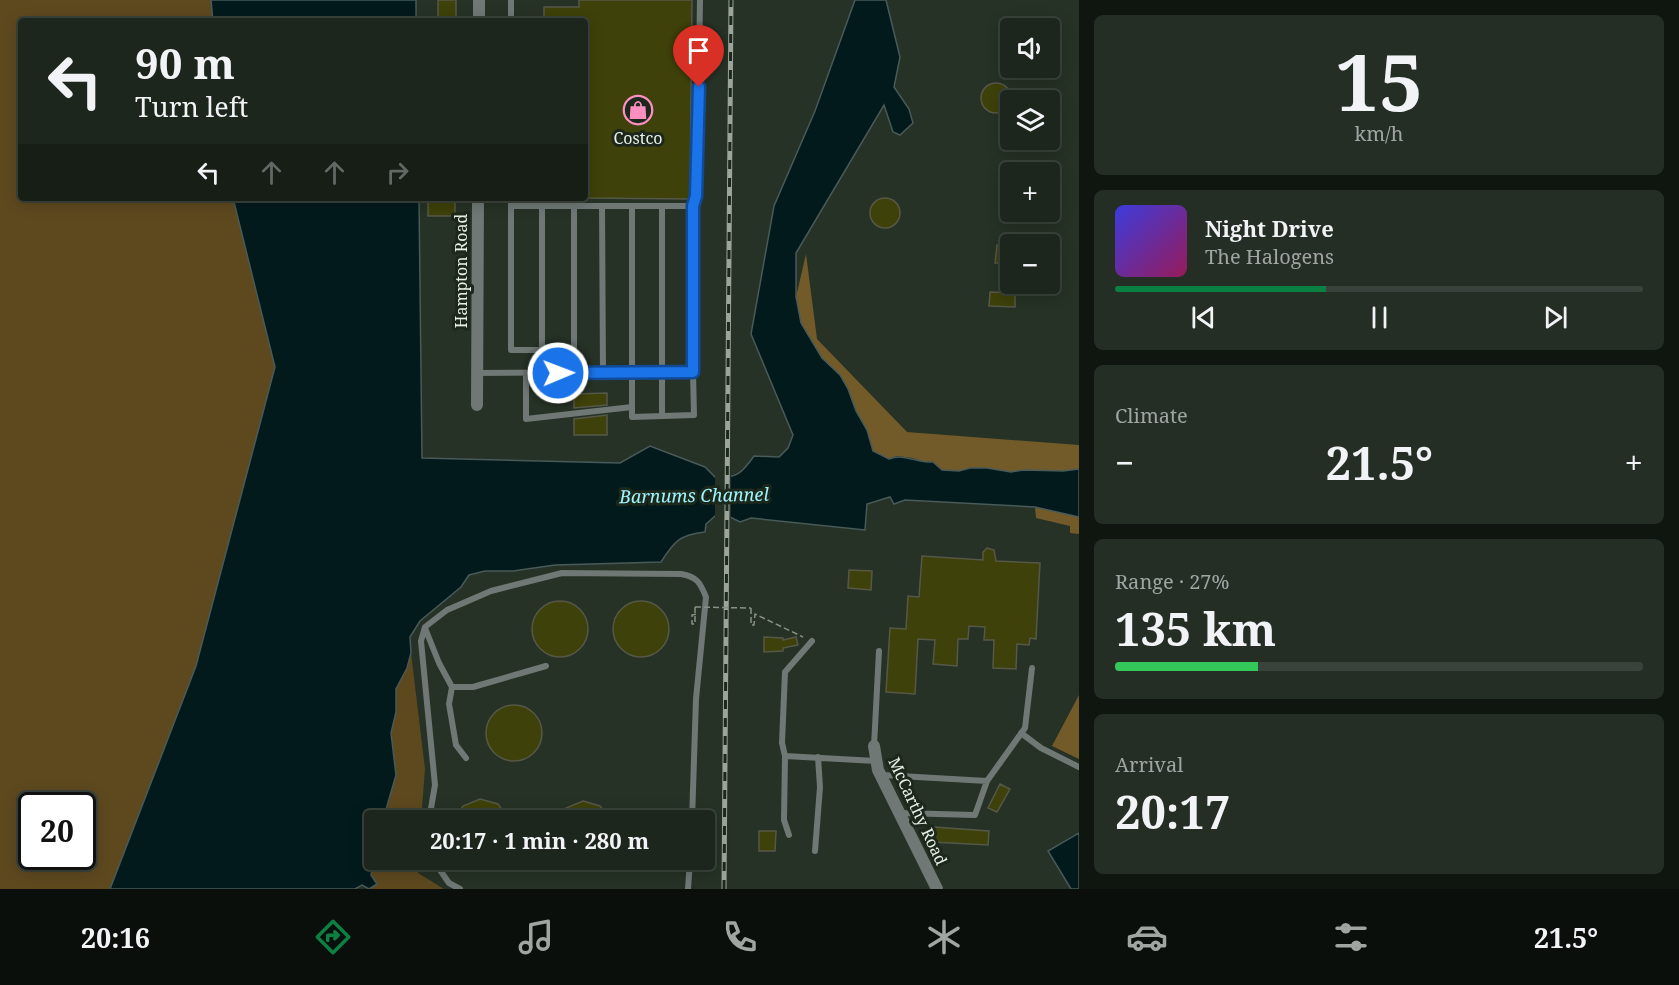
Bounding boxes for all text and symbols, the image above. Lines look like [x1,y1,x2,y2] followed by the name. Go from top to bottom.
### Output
[1000,18,1060,294] map controls
[1000,18,1060,78] button: sound
[673,25,724,87] pin
[1335,28,1423,134] text: 15
[135,34,235,91] text: 90 m
[682,34,715,67] icon: arrive
[36,42,114,120] icon: left
[135,88,248,125] text: Turn left
[1000,90,1060,150] button: layers
[622,94,654,126] shop icon: Costco
[1354,120,1404,147] text: km/h
[613,127,663,149] place label: Costco
[192,156,225,189] icon: left
[255,156,288,189] icon: ahead
[318,156,351,189] icon: ahead
[381,156,414,189] icon: right
[1000,162,1060,222] button: +
[1205,213,1334,243] text: Night Drive
[450,214,472,328] street label: Hampton Road
[1000,234,1060,294] button: −
[1205,243,1334,270] text: The Halogens
[1187,301,1220,334] icon: previous
[1363,301,1396,334] icon: pause
[1539,301,1572,334] icon: next
[526,341,590,405] position arrow
[1115,402,1188,429] text: Climate
[1326,432,1433,493] text: 21.5°
[1115,440,1134,485] text: −
[1625,440,1643,485] text: +
[618,482,770,508] water label: Barnums Channel
[1115,568,1229,595] text: Range · 27%
[1115,598,1276,659] text: 135 km
[1115,751,1183,778] text: Arrival
[883,754,953,869] street label: McCarthy Road
[1115,781,1230,842] text: 20:17
[18,792,96,870] speed limit sign: 20
[430,825,649,855] text: 20:17 · 1 min · 280 m
[312,916,354,958] icon: directions
[515,916,557,958] icon: music
[719,916,761,958] icon: phone
[923,916,965,958] icon: climate
[1126,916,1168,958] icon: car
[1330,916,1372,958] icon: filters
[81,919,150,956] text: 20:16
[1534,919,1598,956] text: 21.5°

